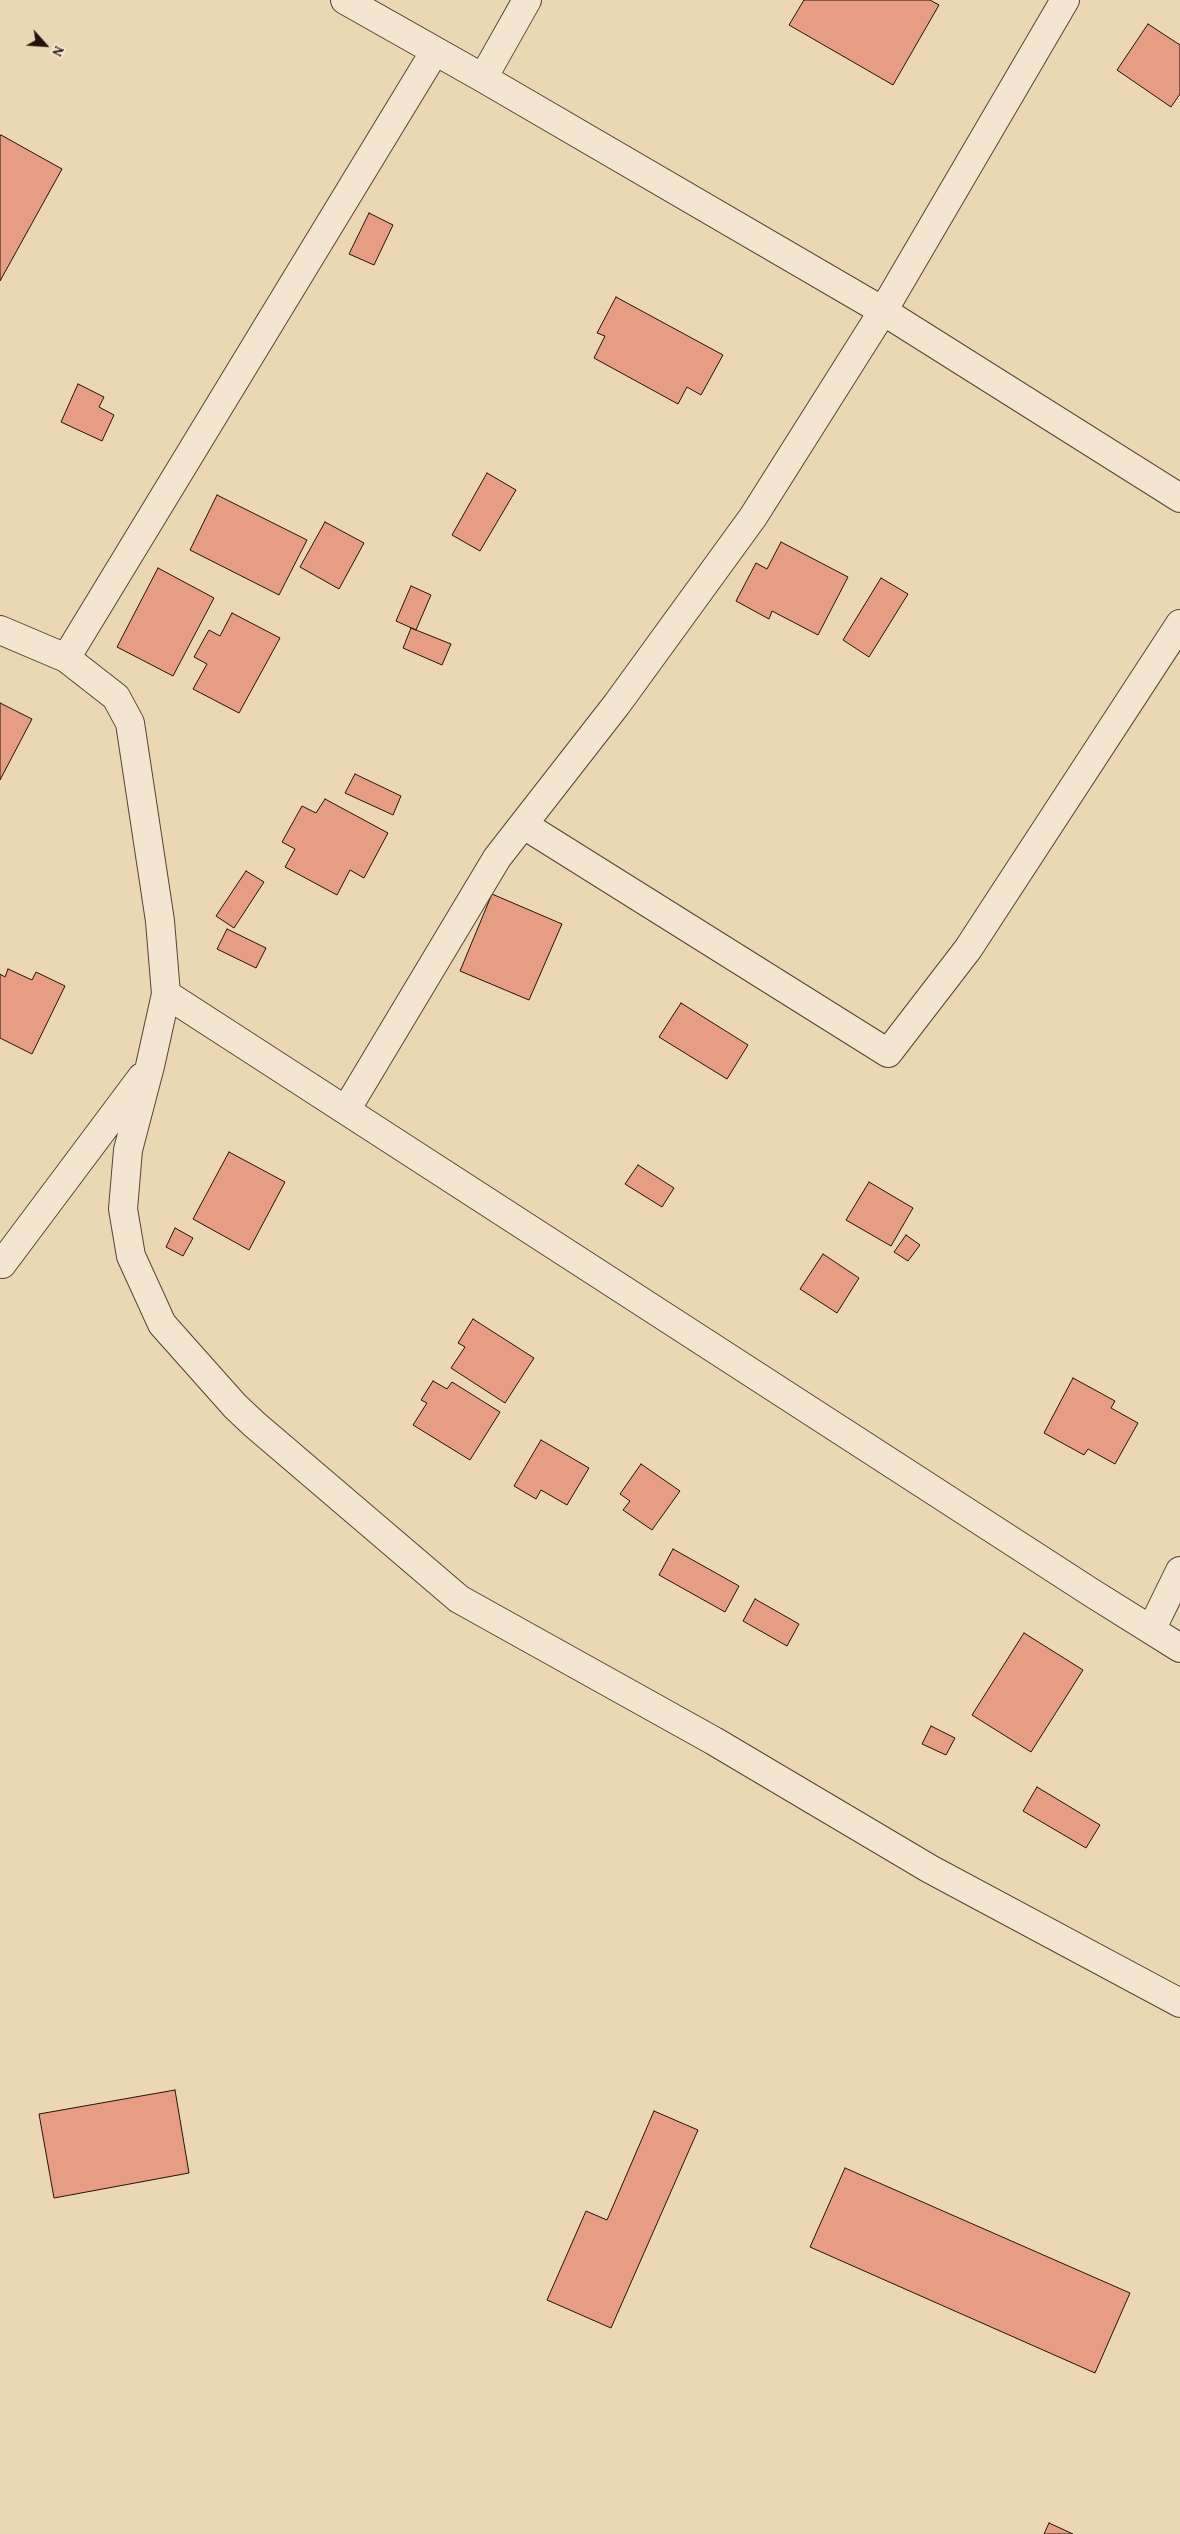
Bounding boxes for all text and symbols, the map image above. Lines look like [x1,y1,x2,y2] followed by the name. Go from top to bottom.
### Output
[20,20,70,70] north arrow
[47,43,70,60] text: N

